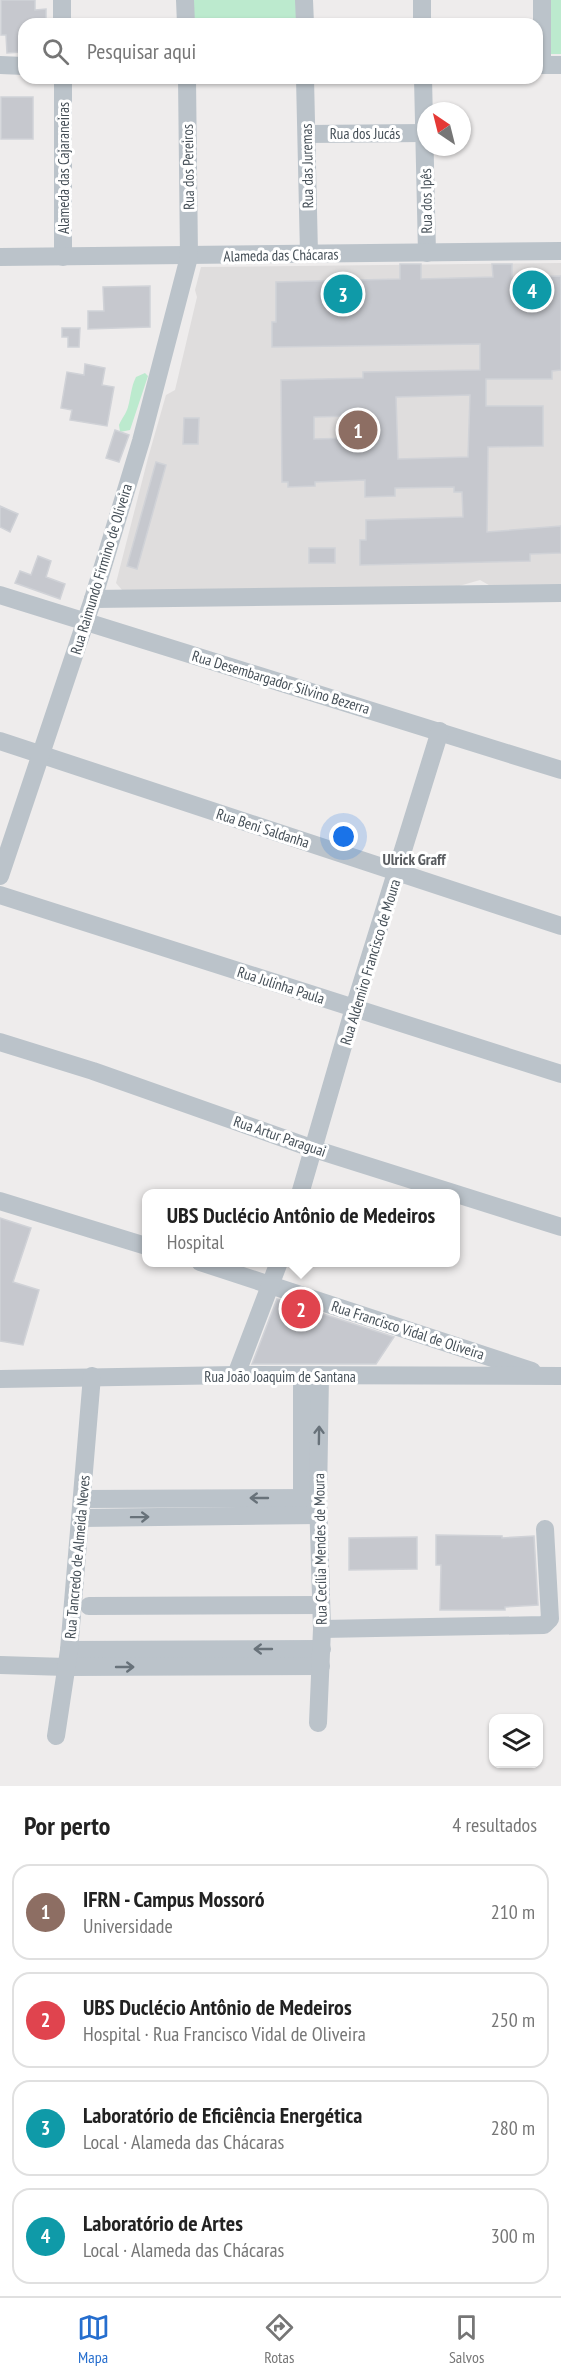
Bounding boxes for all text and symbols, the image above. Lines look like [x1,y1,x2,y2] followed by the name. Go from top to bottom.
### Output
[18,18,543,84] search box
[39,35,72,68] icon: search
[87,37,196,65] text: Pesquisar aqui
[54,102,73,234] street label: Alameda das Cajaraneiras
[417,102,471,156] north arrow
[297,123,317,209] street label: Rua das Juremas
[178,124,198,210] street label: Rua dos Pereiros
[330,124,400,143] street label: Rua dos Jucás
[416,168,436,234] street label: Rua dos Ipês
[223,244,339,266] street label: Alameda das Chácaras
[512,268,552,312] pin: 4
[324,272,362,316] pin: 3
[338,408,378,452] pin: 1
[66,481,136,657] street label: Rua Raimundo Firmino de Oliveira
[190,646,372,718] street label: Rua Desembargador Silvino Bezerra
[214,804,312,852] street label: Rua Beni Saldanha
[329,822,358,851] your location
[382,849,446,869] district label: Ulrick Graff
[336,877,404,1047] street label: Rua Aldemiro Francisco de Moura
[235,962,327,1008] street label: Rua Julinha Paula
[231,1111,329,1161] street label: Rua Artur Paraguai
[142,1189,460,1267] popup
[167,1201,435,1229] text: UBS Duclécio Antônio de Medeiros
[167,1229,224,1255] text: Hospital
[282,1286,320,1332] pin: 2
[329,1296,487,1364] street label: Rua Francisco Vidal de Oliveira
[204,1367,356,1386] street label: Rua João Joaquim de Santana
[313,1426,325,1446] one-way arrow
[309,1473,331,1625] street label: Rua Cecília Mendes de Moura
[60,1474,94,1640] street label: Rua Tancredo de Almeida Neves
[250,1492,270,1504] one-way arrow
[129,1512,149,1523] one-way arrow
[254,1643,274,1655] one-way arrow
[114,1661,134,1673] one-way arrow
[489,1714,543,1768] map controls
[489,1714,543,1768] button: layers
[24,1809,110,1842] text: Por perto
[452,1812,537,1838] text: 4 resultados
[83,1885,265,1913] text: IFRN - Campus Mossoró
[41,1899,50,1925] text: 1
[491,1899,535,1925] text: 210 m
[83,1913,173,1939] text: Universidade
[83,1993,352,2021] text: UBS Duclécio Antônio de Medeiros
[41,2007,50,2033] text: 2
[491,2007,535,2033] text: 250 m
[83,2021,366,2047] text: Hospital · Rua Francisco Vidal de Oliveira
[83,2101,362,2129] text: Laboratório de Eficiência Energética
[41,2115,50,2141] text: 3
[491,2115,535,2141] text: 280 m
[83,2129,284,2155] text: Local · Alameda das Chácaras
[83,2209,243,2237] text: Laboratório de Artes
[41,2223,50,2249] text: 4
[491,2223,535,2249] text: 300 m
[83,2237,284,2263] text: Local · Alameda das Chácaras
[77,2311,110,2367] tab: Mapa
[263,2311,296,2367] tab: Rotas
[449,2311,484,2367] tab: Salvos

